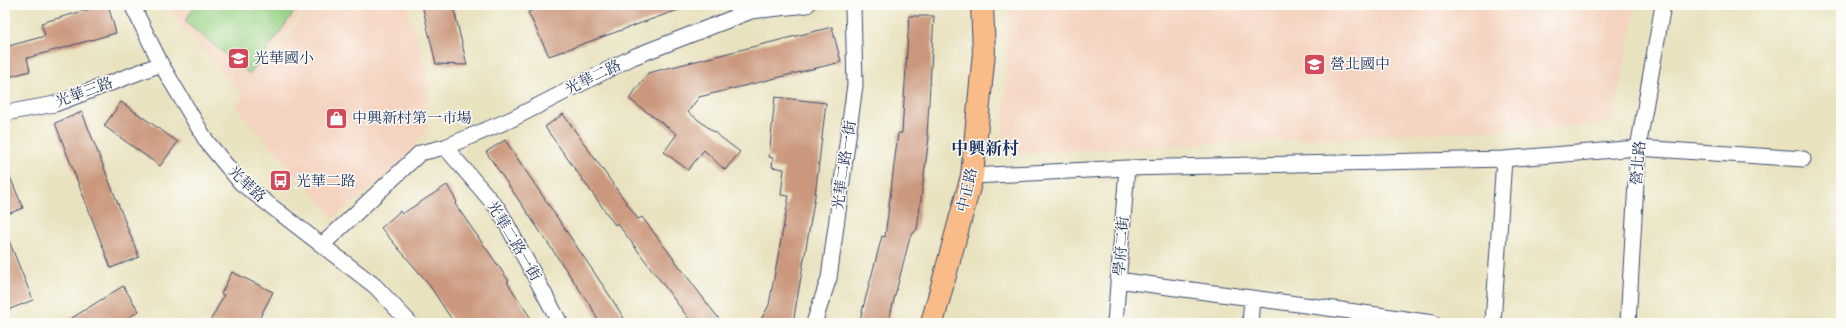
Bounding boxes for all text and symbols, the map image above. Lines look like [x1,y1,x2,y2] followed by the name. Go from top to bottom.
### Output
[226,45,252,71] school or university icon: 光華國小
[254,49,314,70] place label: 光華國小
[1302,51,1328,77] school or university icon: 營北國中
[1330,55,1390,76] place label: 營北國中
[562,56,625,101] street label: 光華二路
[53,73,116,114] street label: 光華三路
[323,105,349,131] shop icon: 中興新村第一市場
[352,109,472,130] place label: 中興新村第一市場
[829,119,862,211] street label: 光華二路一街
[951,138,1019,162] district label: 中興新村
[1627,140,1652,186] street label: 營北路
[222,162,270,208] street label: 光華路
[953,166,984,215] street label: 中正路
[267,168,293,194] bus stop icon: 光華二路
[296,172,356,193] place label: 光華二路
[481,198,545,286] street label: 光華二路一街
[1110,215,1135,277] street label: 學府二街

